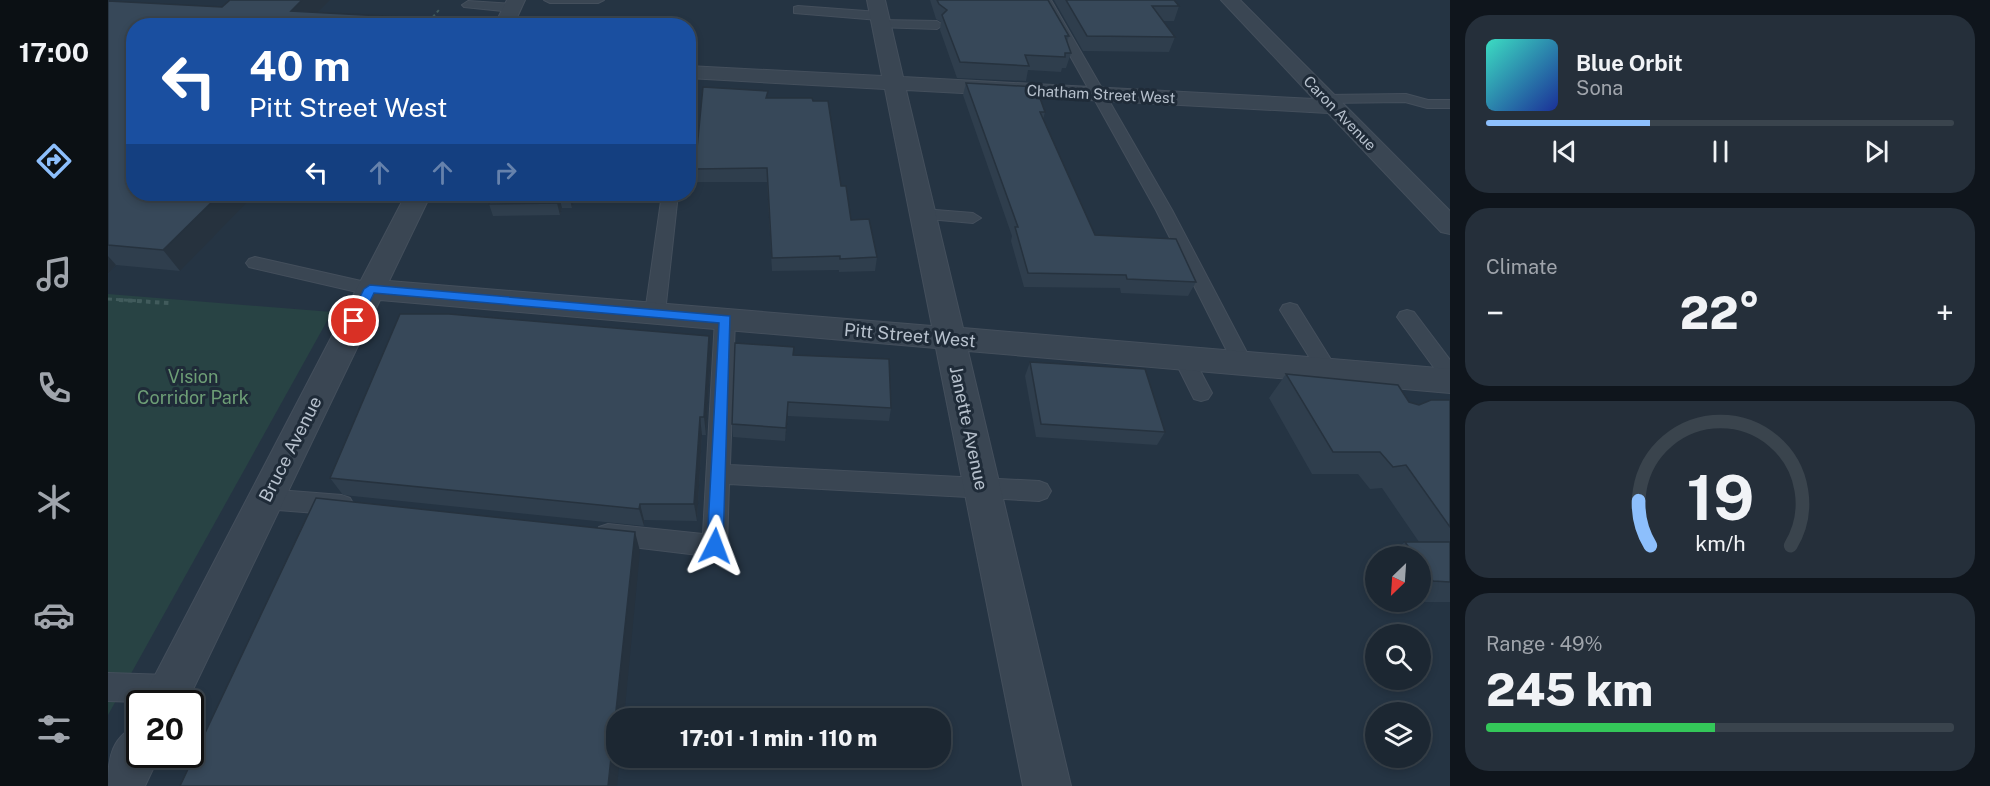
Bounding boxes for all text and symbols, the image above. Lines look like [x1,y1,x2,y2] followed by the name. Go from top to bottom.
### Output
[19,36,89,68] text: 17:00
[249,41,351,90] text: 40 m
[150,42,228,120] icon: left
[1576,50,1683,76] text: Blue Orbit
[1300,72,1380,154] street label: Caron Avenue
[1576,76,1623,100] text: Sona
[1026,82,1176,106] street label: Chatham Street West
[249,91,447,123] text: Pitt Street West
[1548,135,1581,168] icon: previous
[1704,135,1737,168] icon: pause
[1860,135,1893,168] icon: next
[33,140,75,182] icon: directions
[300,156,333,189] icon: left
[363,156,396,189] icon: ahead
[426,156,459,189] icon: ahead
[489,156,522,189] icon: right
[33,253,75,295] icon: music
[1486,255,1558,279] text: Climate
[1680,286,1760,339] text: 22°
[1486,294,1504,332] text: −
[1936,294,1954,332] text: +
[328,295,379,346] pin
[337,304,370,337] icon: arrive
[843,319,977,351] street label: Pitt Street West
[946,364,992,492] street label: Janette Avenue
[137,366,249,408] park label: Vision Corridor Park
[33,367,75,409] icon: phone
[254,393,326,505] street label: Bruce Avenue
[1686,462,1754,535] text: 19
[33,481,75,523] icon: climate
[683,514,747,578] position arrow
[1695,532,1745,557] text: km/h
[1365,546,1431,612] north arrow
[1365,546,1431,768] map controls
[33,594,75,636] icon: car
[1365,624,1431,690] button: search
[1486,632,1603,656] text: Range · 49%
[1486,663,1653,716] text: 245 km
[126,690,204,768] speed limit sign: 20
[1365,702,1431,768] button: layers
[33,708,75,750] icon: filters
[680,725,877,751] text: 17:01 · 1 min · 110 m

